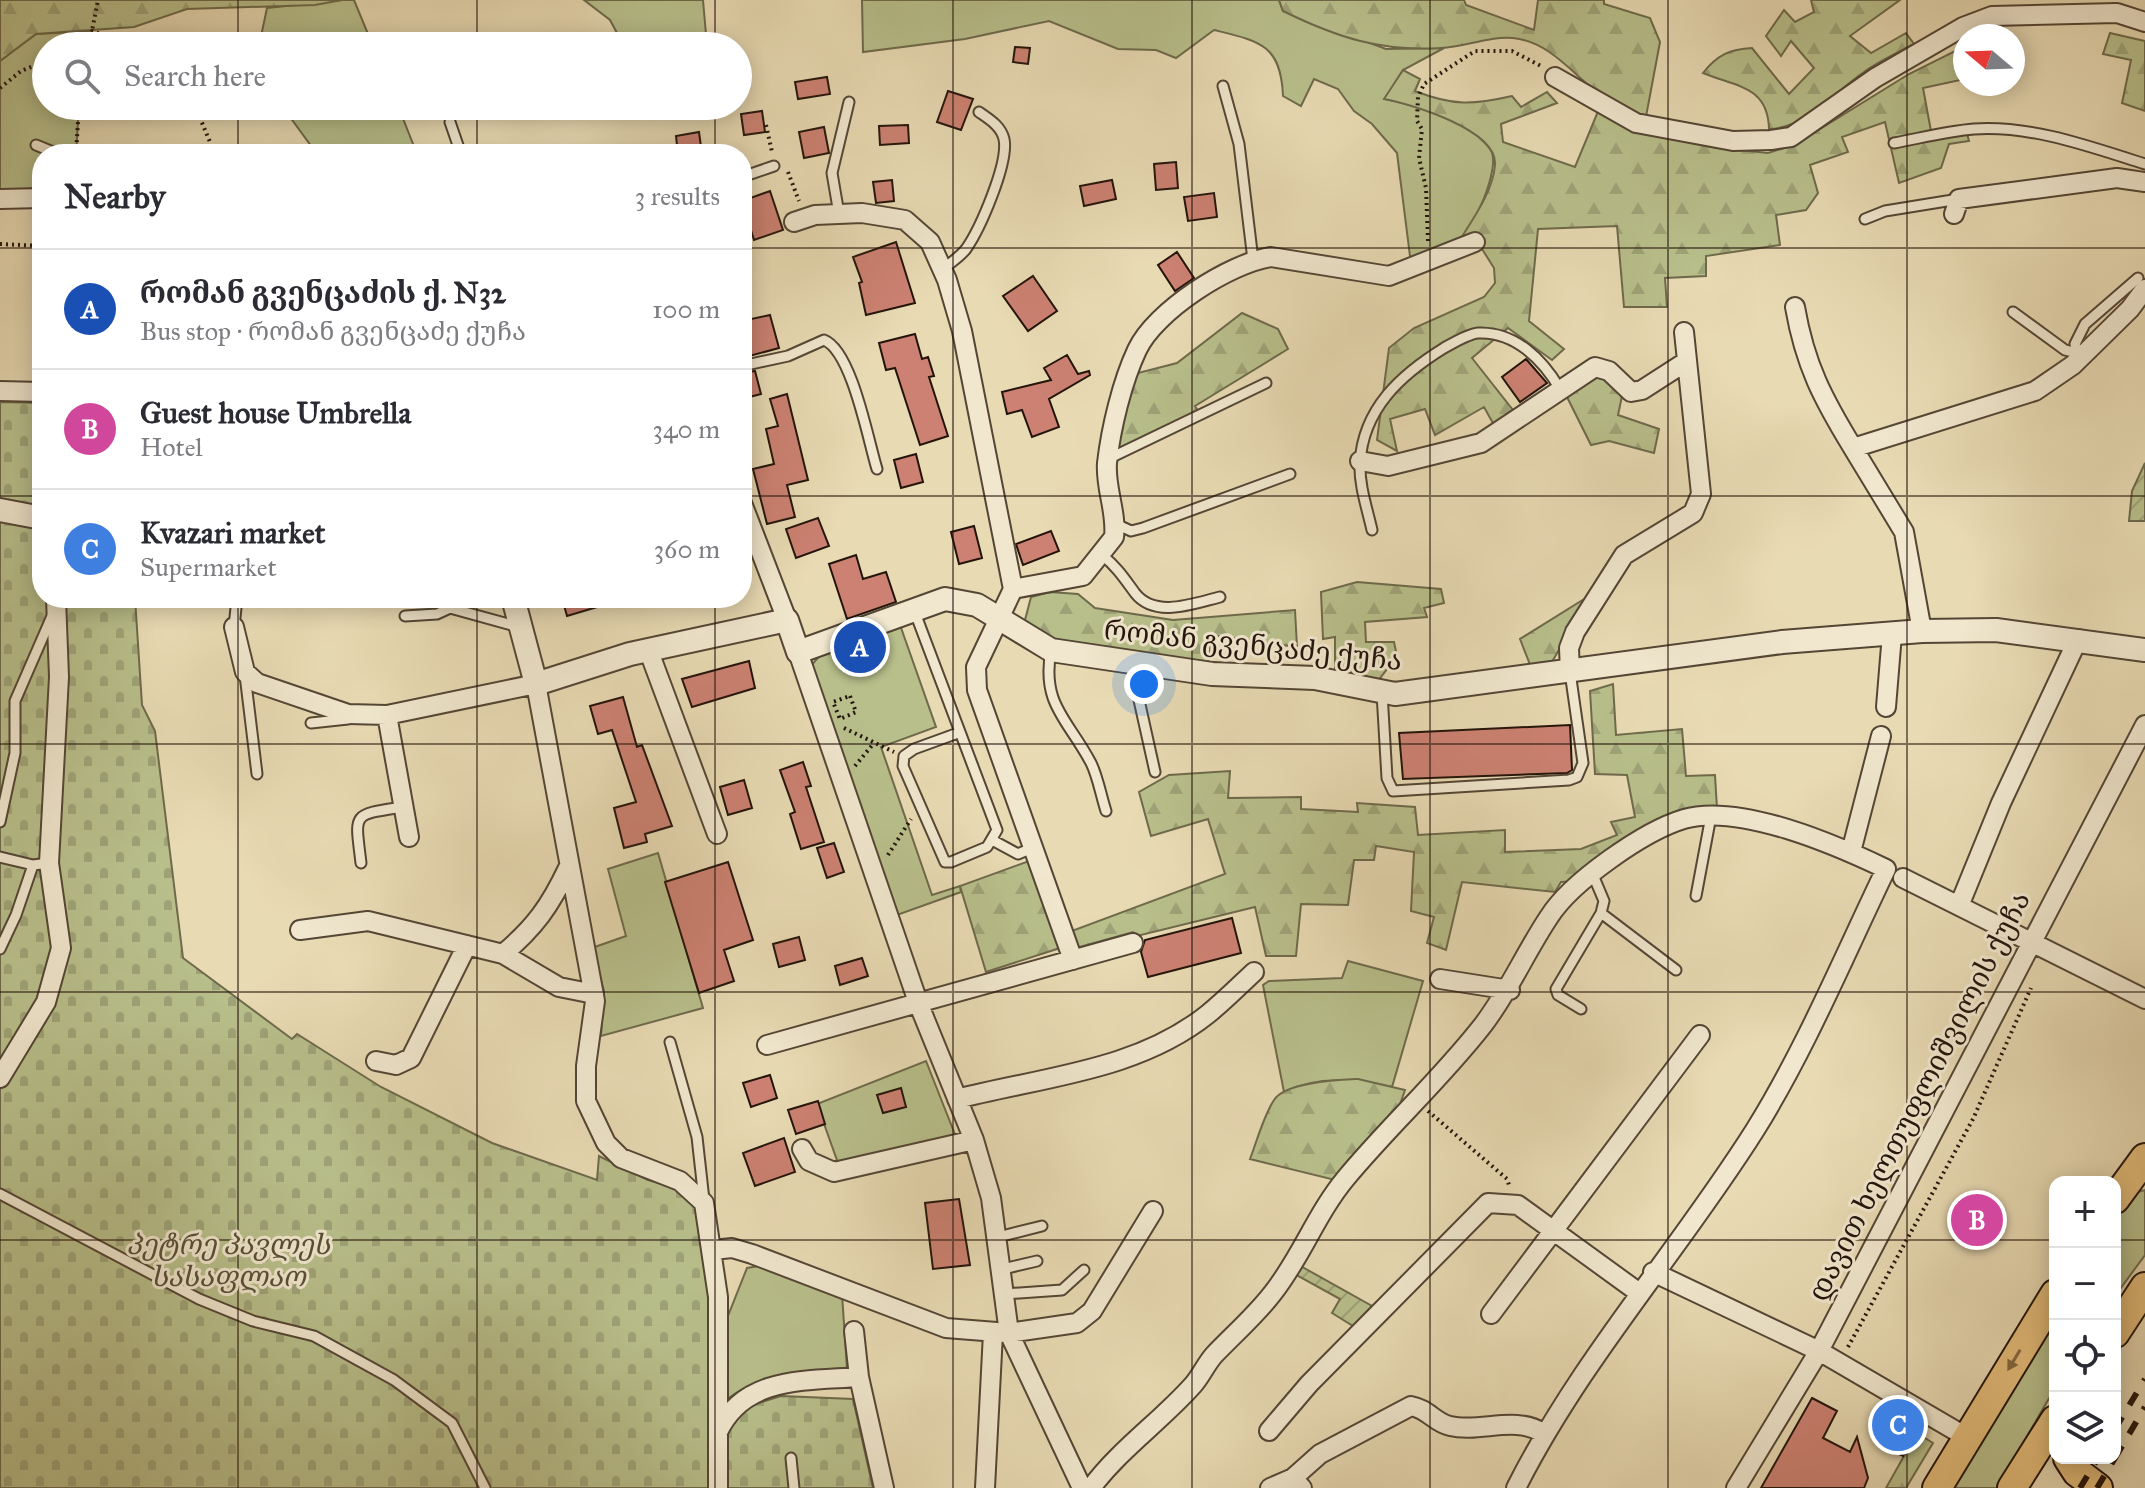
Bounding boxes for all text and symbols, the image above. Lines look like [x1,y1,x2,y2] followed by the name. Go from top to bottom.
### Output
[1953,24,2025,96] north arrow
[32,32,752,120] search box
[60,54,104,98] icon: search
[124,58,266,94] text: Search here
[64,176,166,217] text: Nearby
[635,180,720,212] text: 3 results
[140,275,506,311] text: რომან გვენცაძის ქ. N32
[81,293,99,325] text: A
[652,293,720,325] text: 100 m
[140,315,526,347] text: Bus stop · რომან გვენცაძე ქუჩა
[140,395,411,431] text: Guest house Umbrella
[81,413,99,445] text: B
[653,413,720,445] text: 340 m
[140,431,203,463] text: Hotel
[140,515,325,551] text: Kvazari market
[81,533,99,565] text: C
[654,533,720,565] text: 360 m
[140,551,277,583] text: Supermarket
[1102,612,1404,678] street label: რომან გვენცაძე ქუჩა
[834,617,886,677] pin: A
[1124,664,1164,704] your location
[1800,885,2038,1307] street label: დავით ხელთუფლიშვილის ქუჩა
[2049,1176,2121,1464] map controls
[2049,1176,2121,1248] button: +
[1951,1190,2003,1250] pin: B
[126,1227,331,1294] park label: პეტრე პავლეს სასაფლაო
[2049,1248,2121,1320] button: −
[2049,1320,2121,1392] button: locate
[2007,1349,2021,1371] one-way arrow
[2049,1392,2121,1464] button: layers
[1872,1395,1924,1455] pin: C

